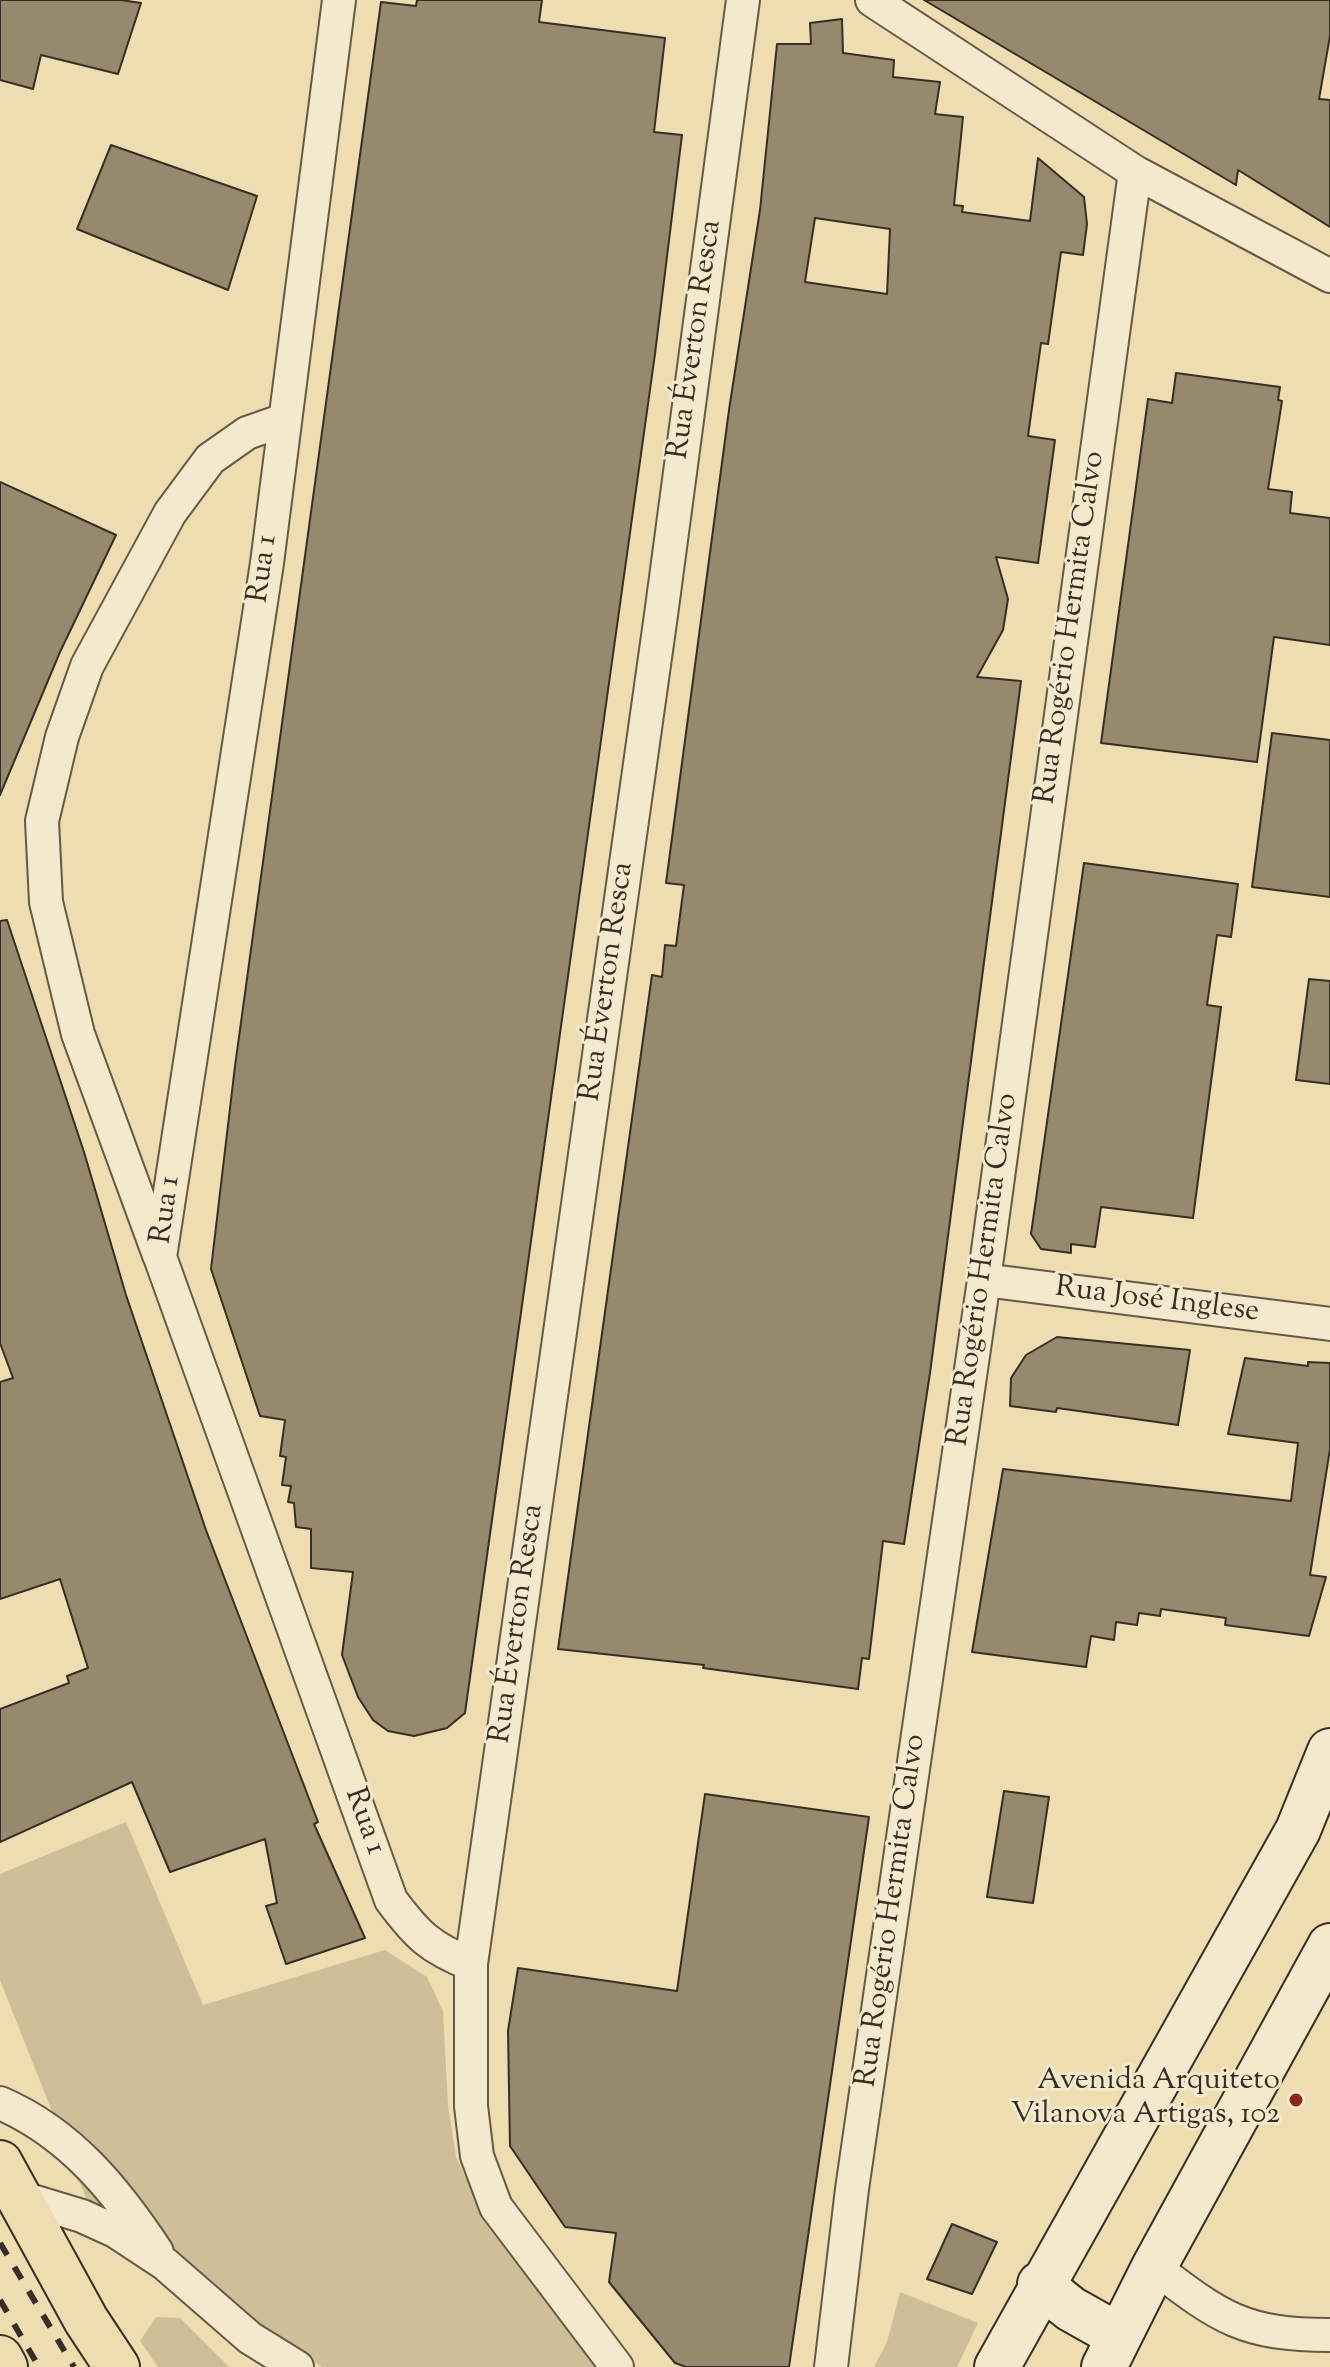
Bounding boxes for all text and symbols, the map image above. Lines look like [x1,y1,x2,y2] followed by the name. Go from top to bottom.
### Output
[662,218,732,462] street label: Rua Éverton Resca
[1029,449,1115,807] street label: Rua Rogério Hermita Calvo
[242,533,288,605] street label: Rua 1
[574,860,644,1104] street label: Rua Éverton Resca
[942,1091,1028,1449] street label: Rua Rogério Hermita Calvo
[145,1174,191,1246] street label: Rua 1
[1053,1272,1261,1332] street label: Rua José Inglese
[484,1502,554,1746] street label: Rua Éverton Resca
[850,1732,936,2090] street label: Rua Rogério Hermita Calvo
[334,1784,392,1860] street label: Rua 1
[1011,2065,1280,2136] place label: Avenida Arquiteto Vilanova Artigas, 102
[1287,2091,1305,2109] marker: Avenida Arquiteto Vilanova Artigas, 102

